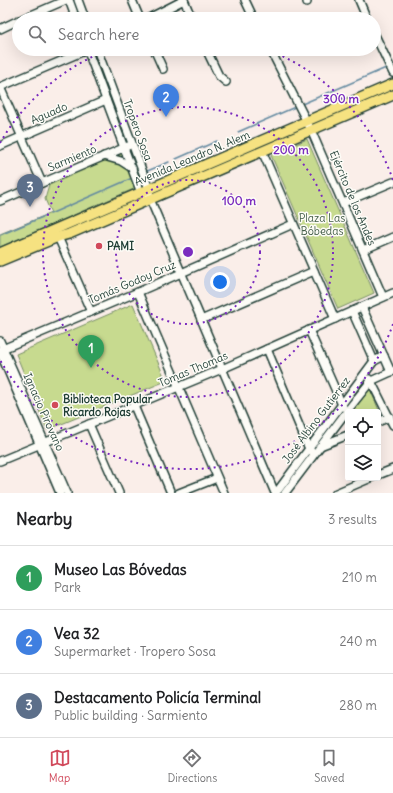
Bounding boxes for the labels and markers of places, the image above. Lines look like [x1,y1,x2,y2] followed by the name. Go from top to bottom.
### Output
[153,84,179,117] pin: 2
[17,174,43,207] pin: 3
[107,239,134,253] place label: PAMI
[94,241,104,251] marker: PAMI
[181,245,195,259] centre of rings
[78,335,104,368] pin: 1
[63,392,153,419] place label: Biblioteca Popular Ricardo Rojas
[50,400,60,410] marker: Biblioteca Popular Ricardo Rojas

